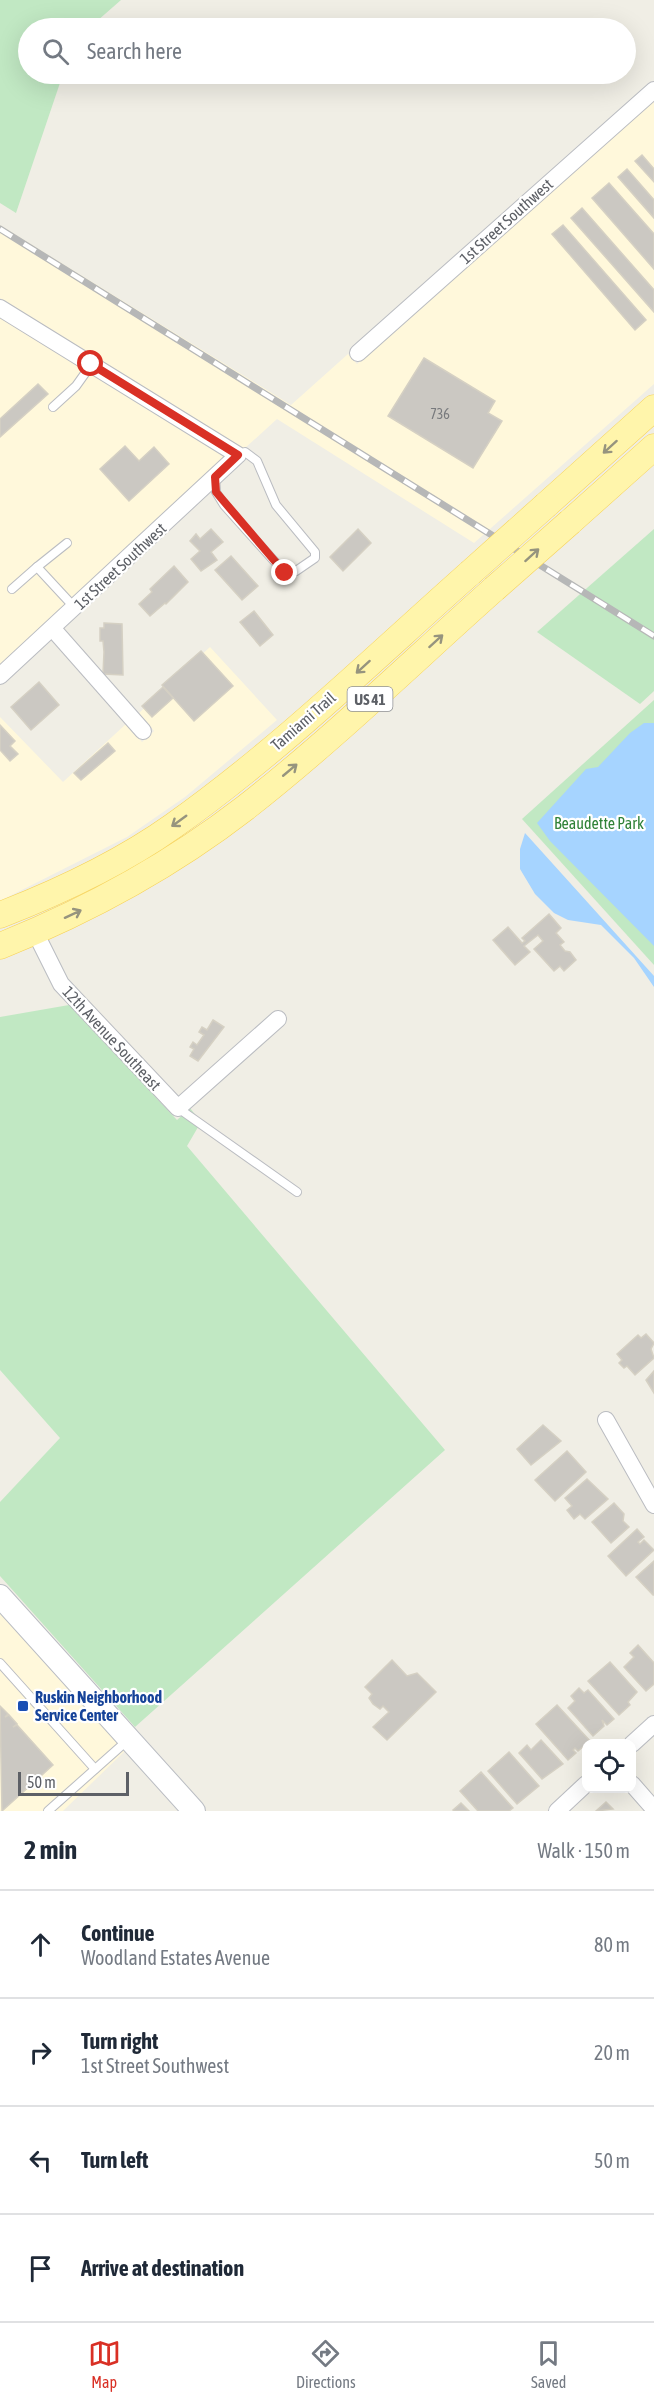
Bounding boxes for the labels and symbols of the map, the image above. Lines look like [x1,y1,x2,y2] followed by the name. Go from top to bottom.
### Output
[456,174,556,267] street label: 1st Street Southwest
[77,350,103,376] route start
[430,406,450,422] house number: 736
[603,440,618,454] one-way arrow
[71,519,170,613] street label: 1st Street Southwest
[524,548,539,562] one-way arrow
[271,559,297,585] route end
[428,634,443,648] one-way arrow
[356,660,371,674] one-way arrow
[348,687,392,711] road number: US 41
[267,688,339,754] street label: Tamiami Trail
[282,764,298,777] one-way arrow
[554,814,644,832] park label: Beaudette Park
[171,815,187,828] one-way arrow
[63,908,81,920] one-way arrow
[59,982,165,1094] street label: 12th Avenue Southeast
[35,1688,163,1724] place label: Ruskin Neighborhood Service Center
[16,1699,30,1713] marker: Ruskin Neighborhood Service Center
[18,1769,129,1796] scale bar

